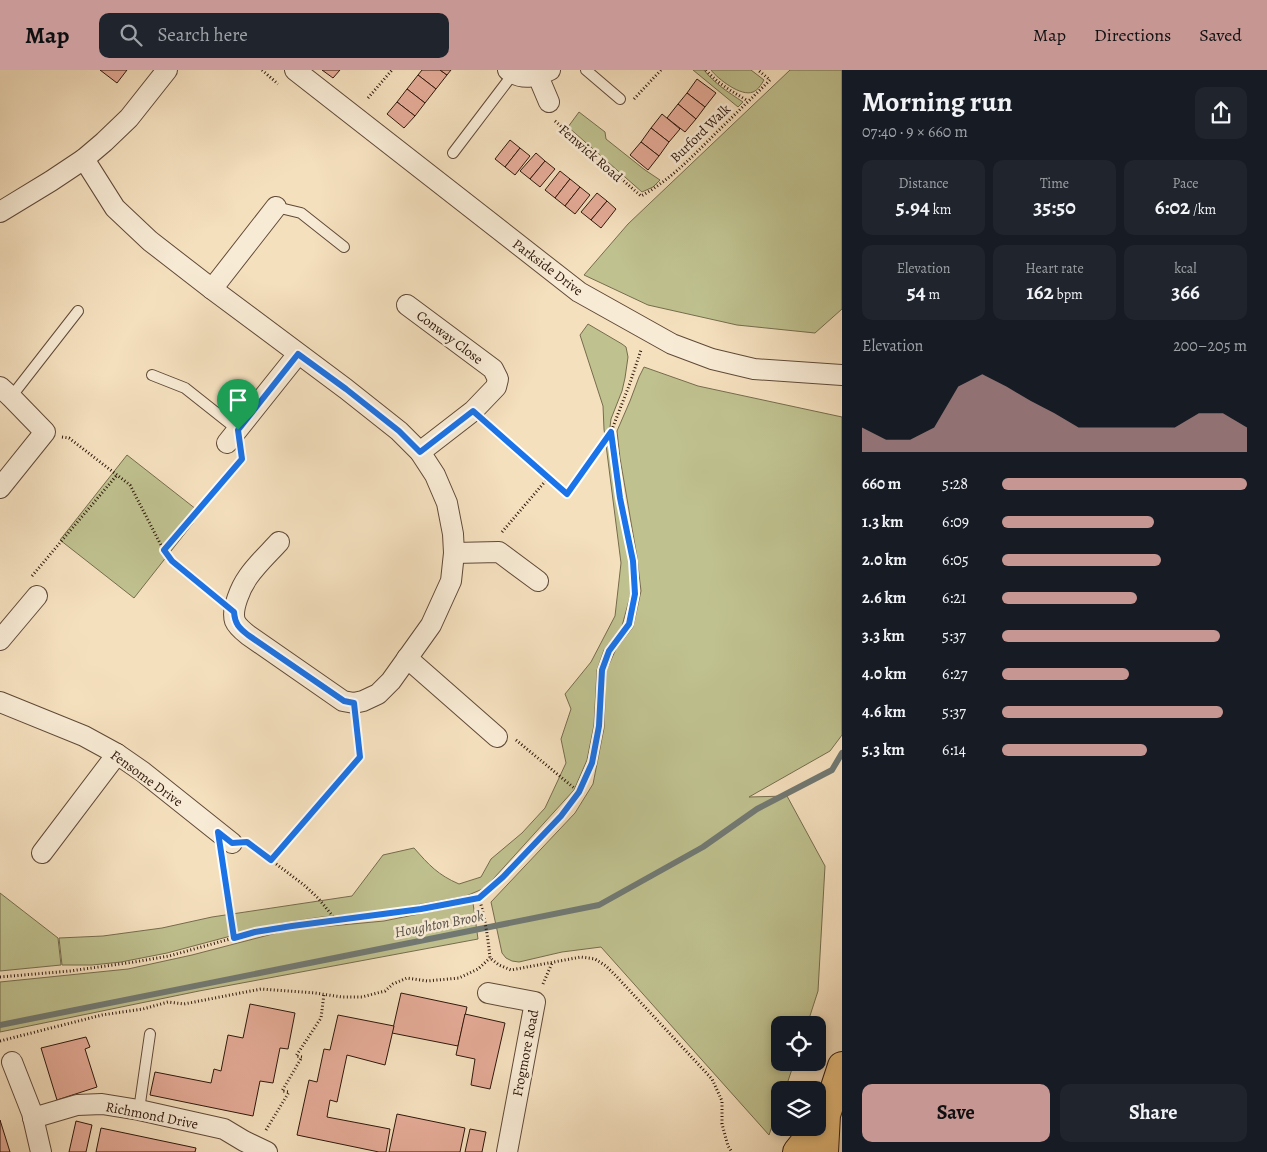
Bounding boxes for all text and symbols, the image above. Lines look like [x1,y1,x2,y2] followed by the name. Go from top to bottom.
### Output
[99,13,449,58] search box
[25,19,69,51] text: Map
[117,21,145,49] icon: search
[157,22,248,48] text: Search here
[1033,23,1066,47] text: Map
[1094,23,1171,47] text: Directions
[1199,23,1242,47] text: Saved
[862,83,1012,121] text: Morning run
[1195,87,1247,139] button: share
[666,100,735,167] street label: Burford Walk
[555,120,627,187] street label: Fenwick Road
[862,121,968,143] text: 07:40 · 9 × 660 m
[898,174,949,193] text: Distance
[1040,174,1069,193] text: Time
[1173,174,1198,193] text: Pace
[896,193,930,221] text: 5.94
[1033,193,1076,221] text: 35:50
[1155,193,1190,221] text: 6:02
[930,200,951,219] text: km
[1190,200,1216,219] text: /km
[508,235,587,300] street label: Parkside Drive
[897,259,950,278] text: Elevation
[1025,259,1084,278] text: Heart rate
[1174,259,1197,278] text: kcal
[907,278,926,306] text: 54
[1026,278,1054,306] text: 162
[1171,278,1200,306] text: 366
[926,285,940,304] text: m
[1054,285,1083,304] text: bpm
[412,306,487,369] street label: Conway Close
[862,335,923,357] text: Elevation
[1173,335,1247,357] text: 200–205 m
[217,379,259,430] pin
[224,386,252,414] icon: arrive
[862,473,901,495] text: 660 m
[942,473,968,495] text: 5:28
[862,511,903,533] text: 1.3 km
[942,511,969,533] text: 6:09
[862,549,907,571] text: 2.0 km
[942,549,969,571] text: 6:05
[862,587,906,609] text: 2.6 km
[942,587,966,609] text: 6:21
[862,625,905,647] text: 3.3 km
[942,625,966,647] text: 5:37
[862,663,906,685] text: 4.0 km
[942,663,968,685] text: 6:27
[862,701,906,723] text: 4.6 km
[942,701,966,723] text: 5:37
[862,739,905,761] text: 5.3 km
[942,739,966,761] text: 6:14
[107,746,187,811] street label: Fensome Drive
[393,905,486,942] water label: Houghton Brook
[508,1008,543,1098] street label: Frogmore Road
[771,1016,826,1136] map controls
[771,1016,826,1071] button: locate
[771,1081,826,1136] button: layers
[862,1084,1050,1142] button: Save
[1060,1084,1247,1142] button: Share
[104,1097,200,1134] street label: Richmond Drive

